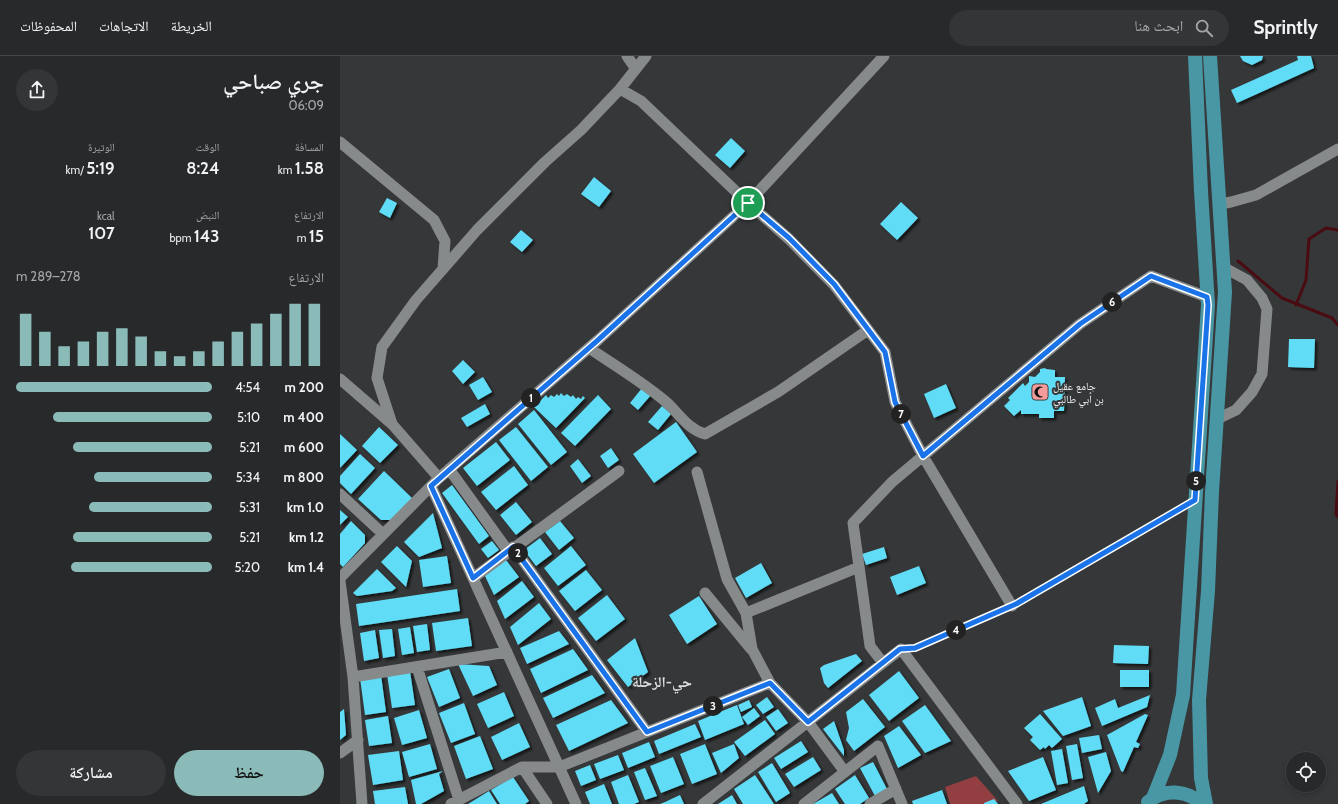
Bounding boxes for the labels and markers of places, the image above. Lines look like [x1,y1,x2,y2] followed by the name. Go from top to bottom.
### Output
[731,186,765,220] pin
[1102,292,1122,312] pin: 6
[1053,379,1104,408] place label: جامع عقيل بن أبي طالبي
[1030,382,1050,402] mosque icon: جامع عقيل بن أبي طالبي
[521,388,541,408] pin: 1
[891,404,911,424] pin: 7
[1186,471,1206,491] pin: 5
[508,543,528,563] pin: 2
[946,620,966,640] pin: 4
[703,696,723,716] pin: 3

